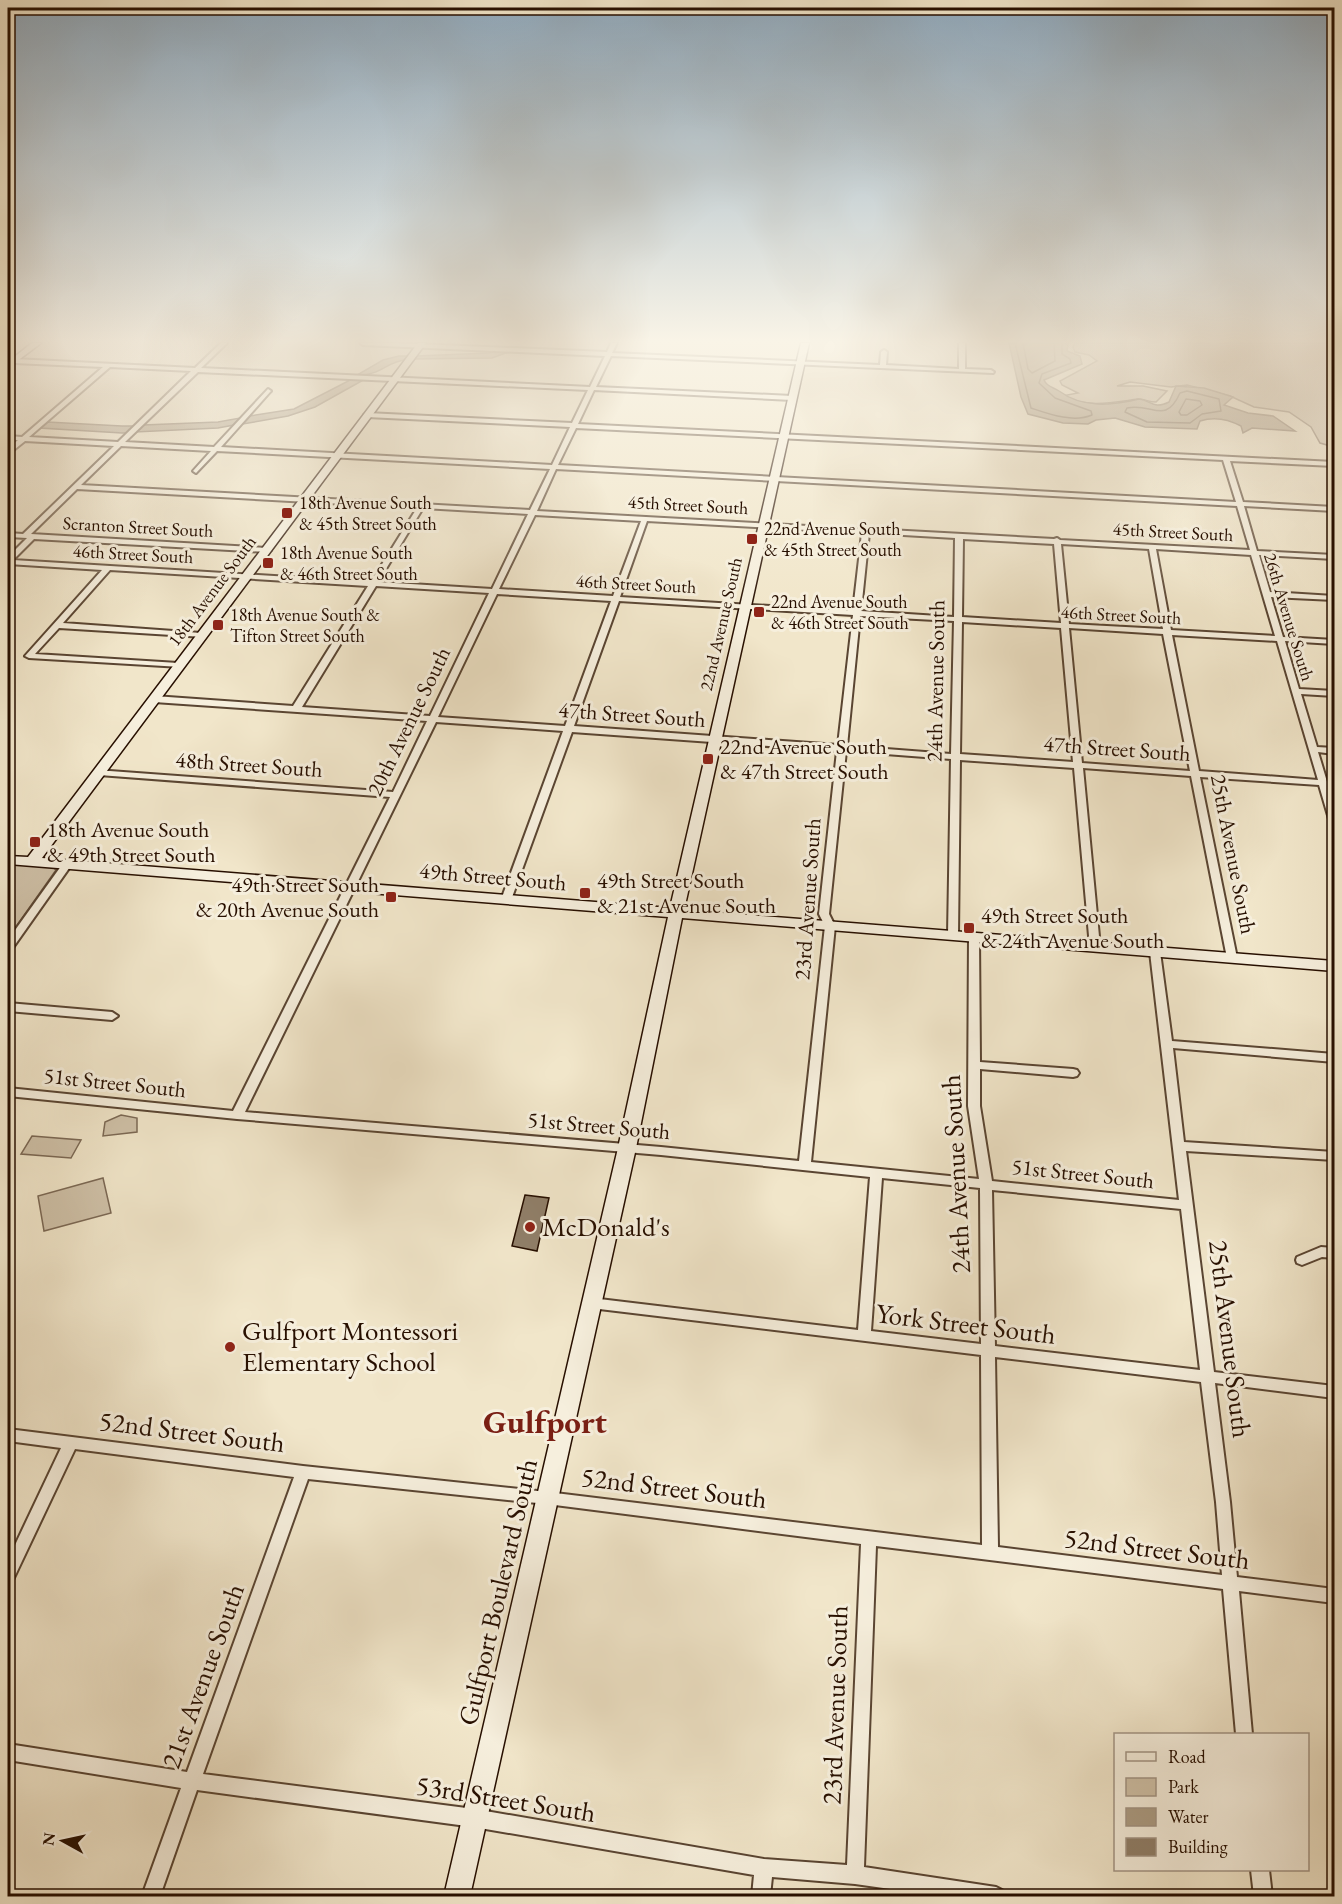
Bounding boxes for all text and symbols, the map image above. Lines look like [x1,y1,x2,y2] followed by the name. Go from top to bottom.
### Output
[627,490,749,519] street label: 45th Street South
[299,491,437,535] place label: 18th Avenue South & 45th Street South
[280,506,294,520] marker: 18th Avenue South & 45th Street South
[62,511,214,542] street label: Scranton Street South
[764,517,902,561] place label: 22nd Avenue South & 45th Street South
[1112,517,1234,546] street label: 45th Street South
[162,531,261,651] street label: 18th Avenue South
[745,532,759,546] marker: 22nd Avenue South & 45th Street South
[72,539,194,568] street label: 46th Street South
[280,541,418,585] place label: 18th Avenue South & 46th Street South
[1259,550,1320,684] street label: 26th Avenue South
[694,555,747,693] street label: 22nd Avenue South
[261,556,275,570] marker: 18th Avenue South & 46th Street South
[575,569,697,598] street label: 46th Street South
[771,590,909,634] place label: 22nd Avenue South & 46th Street South
[920,600,951,762] street label: 24th Avenue South
[1060,600,1182,629] street label: 46th Street South
[230,603,380,647] place label: 18th Avenue South & Tifton Street South
[752,605,766,619] marker: 22nd Avenue South & 46th Street South
[211,618,225,632] marker: 18th Avenue South & Tifton Street South
[360,642,457,800] street label: 20th Avenue South
[557,695,707,734] street label: 47th Street South
[1042,729,1192,768] street label: 47th Street South
[720,732,888,786] place label: 22nd Avenue South & 47th Street South
[174,745,324,784] street label: 48th Street South
[701,752,715,766] marker: 22nd Avenue South & 47th Street South
[1204,772,1263,937] street label: 25th Avenue South
[47,815,215,869] place label: 18th Avenue South & 49th Street South
[787,817,828,981] street label: 23rd Avenue South
[28,835,42,849] marker: 18th Avenue South & 49th Street South
[418,856,568,897] street label: 49th Street South
[597,866,776,920] place label: 49th Street South & 21st Avenue South
[196,870,379,924] place label: 49th Street South & 20th Avenue South
[578,886,592,900] marker: 49th Street South & 21st Avenue South
[384,890,398,904] marker: 49th Street South & 20th Avenue South
[981,901,1164,955] place label: 49th Street South & 24th Avenue South
[962,921,976,935] marker: 49th Street South & 24th Avenue South
[42,1061,188,1104] street label: 51st Street South
[933,1074,978,1274] street label: 24th Avenue South
[526,1105,672,1146] street label: 51st Street South
[1010,1152,1156,1195] street label: 51st Street South
[542,1209,670,1244] place label: McDonald's
[523,1220,537,1234] marker: McDonald's
[1201,1238,1260,1440] street label: 25th Avenue South
[874,1295,1058,1352] street label: York Street South
[242,1313,458,1379] place label: Gulfport Montessori Elementary School
[223,1340,237,1354] marker: Gulfport Montessori Elementary School
[483,1400,608,1443] district label: Gulfport
[97,1403,287,1460] street label: 52nd Street South
[450,1455,545,1729] street label: Gulfport Boulevard South
[579,1459,769,1516] street label: 52nd Street South
[1062,1520,1252,1577] street label: 52nd Street South
[153,1579,252,1773] street label: 21st Avenue South
[814,1605,855,1805] street label: 23rd Avenue South
[1114,1733,1309,1871] legend
[1168,1745,1207,1768] text: Road
[414,1767,598,1830] street label: 53rd Street South
[1168,1775,1199,1798] text: Park
[1168,1805,1209,1828] text: Water
[33,1811,93,1871] north arrow
[37,1831,60,1847] text: N
[1168,1835,1228,1858] text: Building

